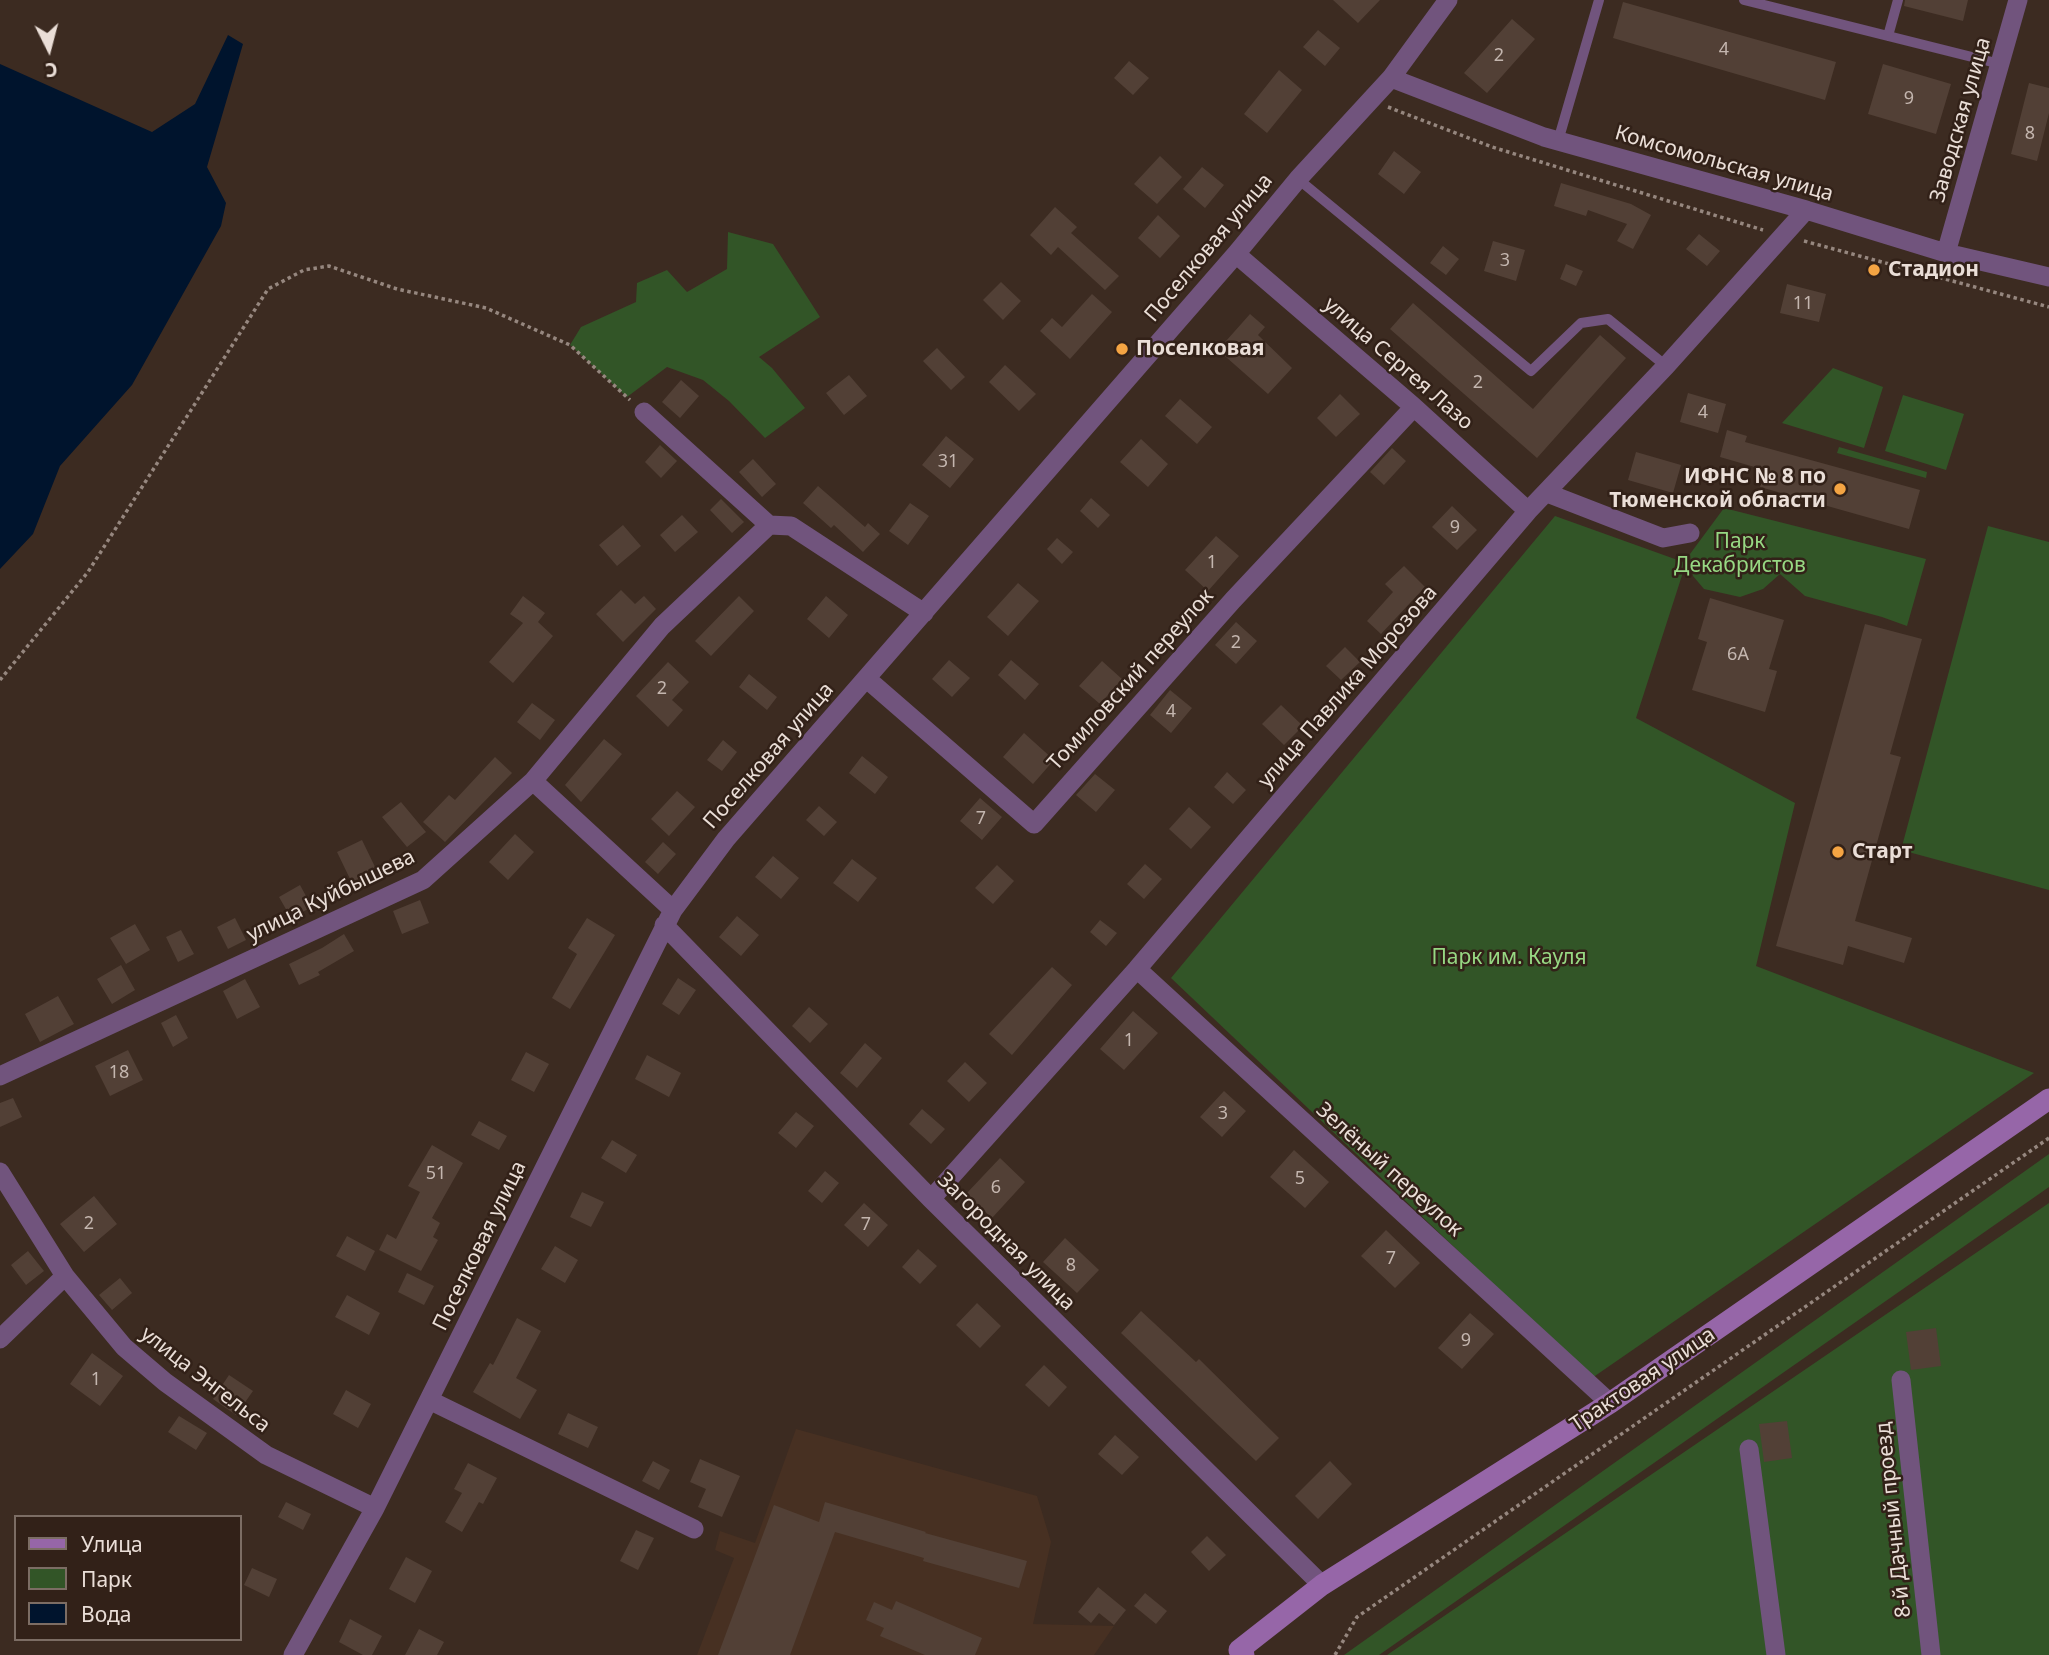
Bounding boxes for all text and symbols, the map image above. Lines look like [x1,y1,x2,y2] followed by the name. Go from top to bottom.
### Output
[14,14,84,84] north arrow
[1925,35,1997,205] street label: Заводская улица
[1719,39,1729,61] house number: 4
[1494,45,1504,67] house number: 2
[44,56,59,83] text: С
[1904,88,1914,110] house number: 9
[1612,121,1836,207] street label: Комсомольская улица
[2025,123,2035,145] house number: 8
[1140,169,1278,327] street label: Поселковая улица
[1500,250,1510,272] house number: 3
[1888,257,1979,283] place label: Стадион
[1866,262,1882,278] marker: Стадион
[1318,292,1478,436] street label: улица Сергея Лазо
[1793,293,1813,315] house number: 11
[1136,336,1264,362] place label: Поселковая
[1114,341,1130,357] marker: Поселковая
[1473,372,1483,394] house number: 2
[1698,402,1708,424] house number: 4
[938,451,958,473] house number: 31
[1609,464,1826,514] place label: ИФНС № 8 по Тюменской области
[1832,481,1848,497] marker: ИФНС № 8 по Тюменской области
[1450,517,1460,539] house number: 9
[1674,529,1806,579] park label: Парк Декабристов
[1207,552,1217,574] house number: 1
[1253,581,1443,793] street label: улица Павлика Морозова
[1043,584,1219,776] street label: Томиловский переулок
[1231,632,1241,654] house number: 2
[1727,644,1749,666] house number: 6А
[657,678,667,700] house number: 2
[699,678,839,834] street label: Поселковая улица
[1166,701,1176,723] house number: 4
[976,808,986,830] house number: 7
[1852,839,1912,865] place label: Старт
[243,844,419,948] street label: улица Куйбышева
[1830,844,1846,860] marker: Старт
[1431,945,1587,971] park label: Парк им. Кауля
[1124,1030,1134,1052] house number: 1
[109,1062,129,1084] house number: 18
[1311,1098,1467,1242] street label: Зелёный переулок
[1218,1103,1228,1125] house number: 3
[428,1157,532,1335] street label: Поселковая улица
[426,1163,446,1185] house number: 51
[932,1168,1080,1316] street label: Загородная улица
[1295,1168,1305,1190] house number: 5
[991,1177,1001,1199] house number: 6
[84,1213,94,1235] house number: 2
[861,1214,871,1236] house number: 7
[1386,1248,1396,1270] house number: 7
[1066,1255,1076,1277] house number: 8
[135,1321,275,1439] street label: улица Энгельса
[1566,1322,1720,1438] street label: Трактовая улица
[1461,1330,1471,1352] house number: 9
[91,1369,101,1391] house number: 1
[1871,1421,1917,1619] street label: 8-й Дачный проезд
[14,1515,242,1641] legend
[81,1530,143,1558] text: Улица
[81,1565,132,1593] text: Парк
[81,1600,131,1628] text: Вода

